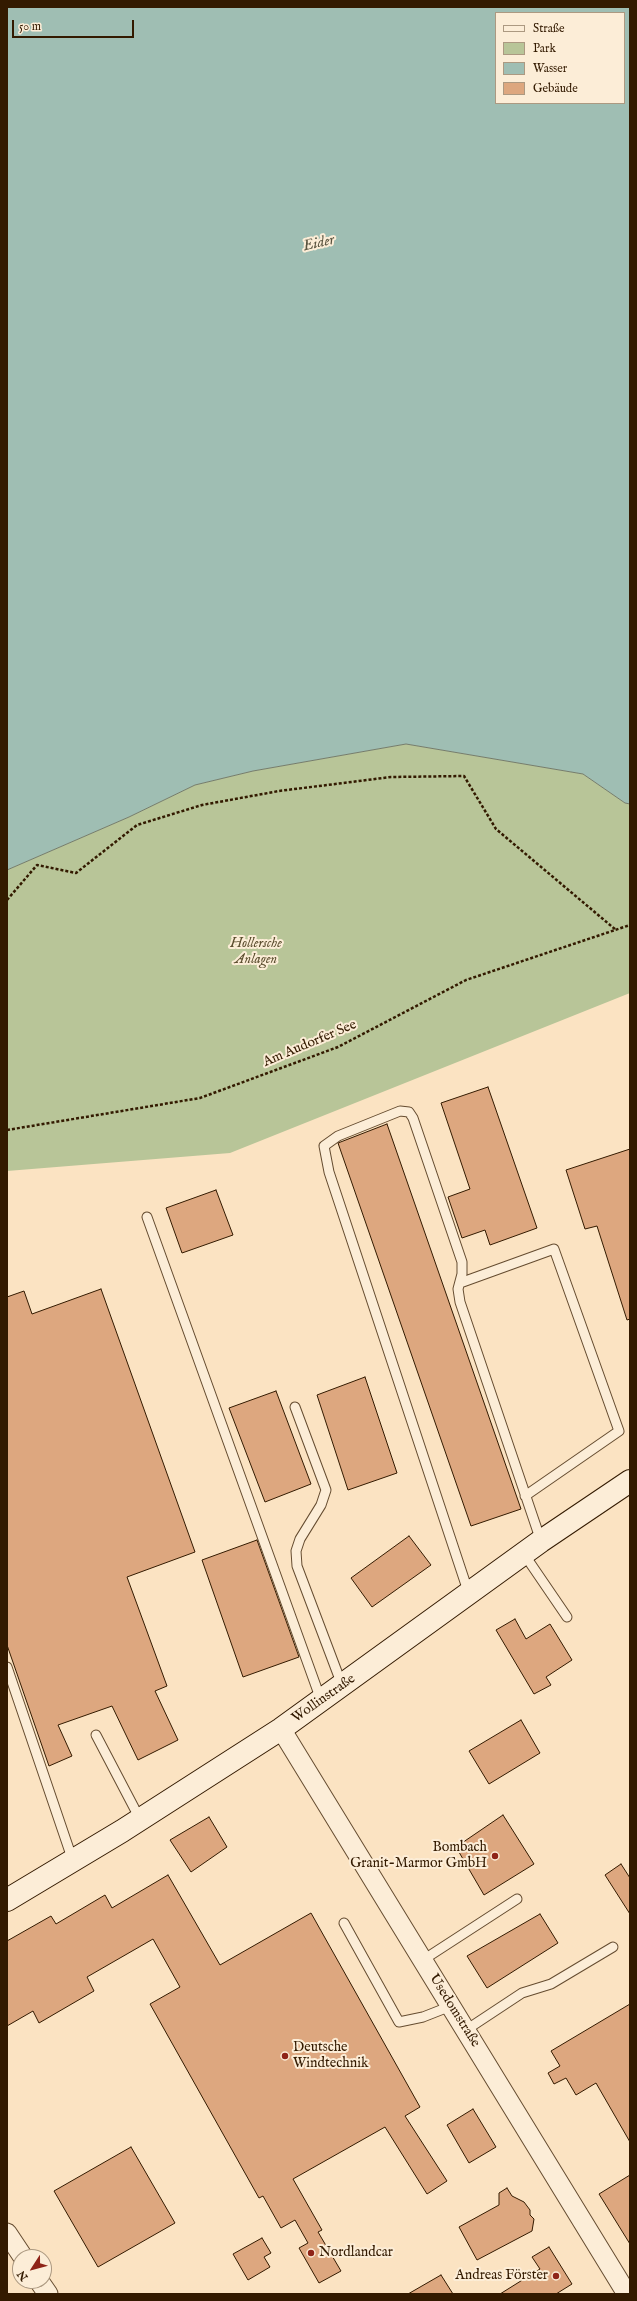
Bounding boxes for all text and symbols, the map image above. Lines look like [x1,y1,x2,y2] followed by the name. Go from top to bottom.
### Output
[14,12,136,38] scale bar
[495,12,625,104] legend
[19,19,41,34] text: 50 m
[533,21,565,36] text: Straße
[533,41,556,56] text: Park
[533,61,567,76] text: Wasser
[533,81,578,96] text: Gebäude
[302,232,336,256] water label: Eider
[230,936,282,968] park label: Hollersche Anlagen
[261,1017,359,1071] street label: Am Audorfer See
[289,1671,359,1727] street label: Wollinstraße
[350,1840,487,1872] place label: Bombach Granit-Marmor GmbH
[490,1851,500,1861] marker: Bombach Granit-Marmor GmbH
[425,1971,483,2051] street label: Usedomstraße
[293,2040,368,2072] place label: Deutsche Windtechnik
[280,2051,290,2061] marker: Deutsche Windtechnik
[319,2245,393,2261] place label: Nordlandcar
[306,2248,316,2258] marker: Nordlandcar
[12,2249,52,2289] north arrow
[15,2267,32,2283] text: N
[455,2268,548,2284] place label: Andreas Förster
[551,2271,561,2281] marker: Andreas Förster

